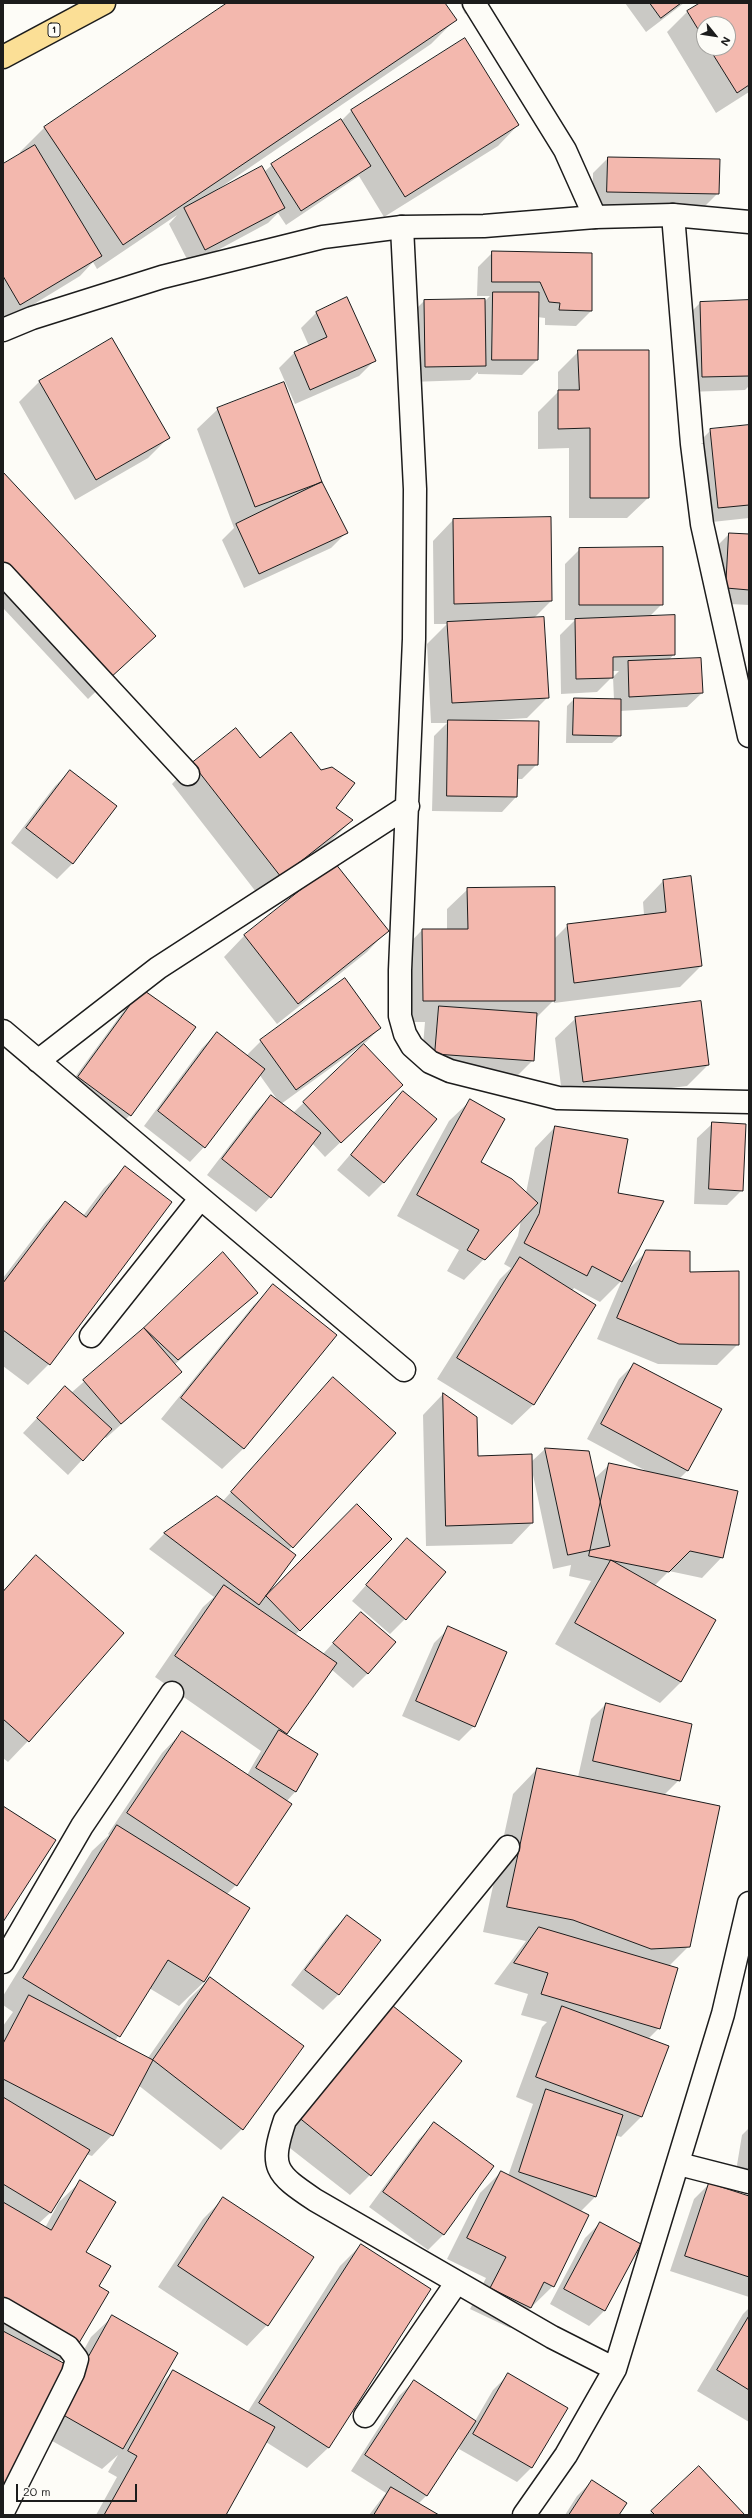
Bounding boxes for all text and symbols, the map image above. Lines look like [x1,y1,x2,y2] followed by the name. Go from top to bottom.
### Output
[696,16,736,56] north arrow
[48,23,60,37] road number: 1
[717,34,735,49] text: N
[18,2476,139,2502] scale bar
[23,2483,51,2499] text: 20 m

